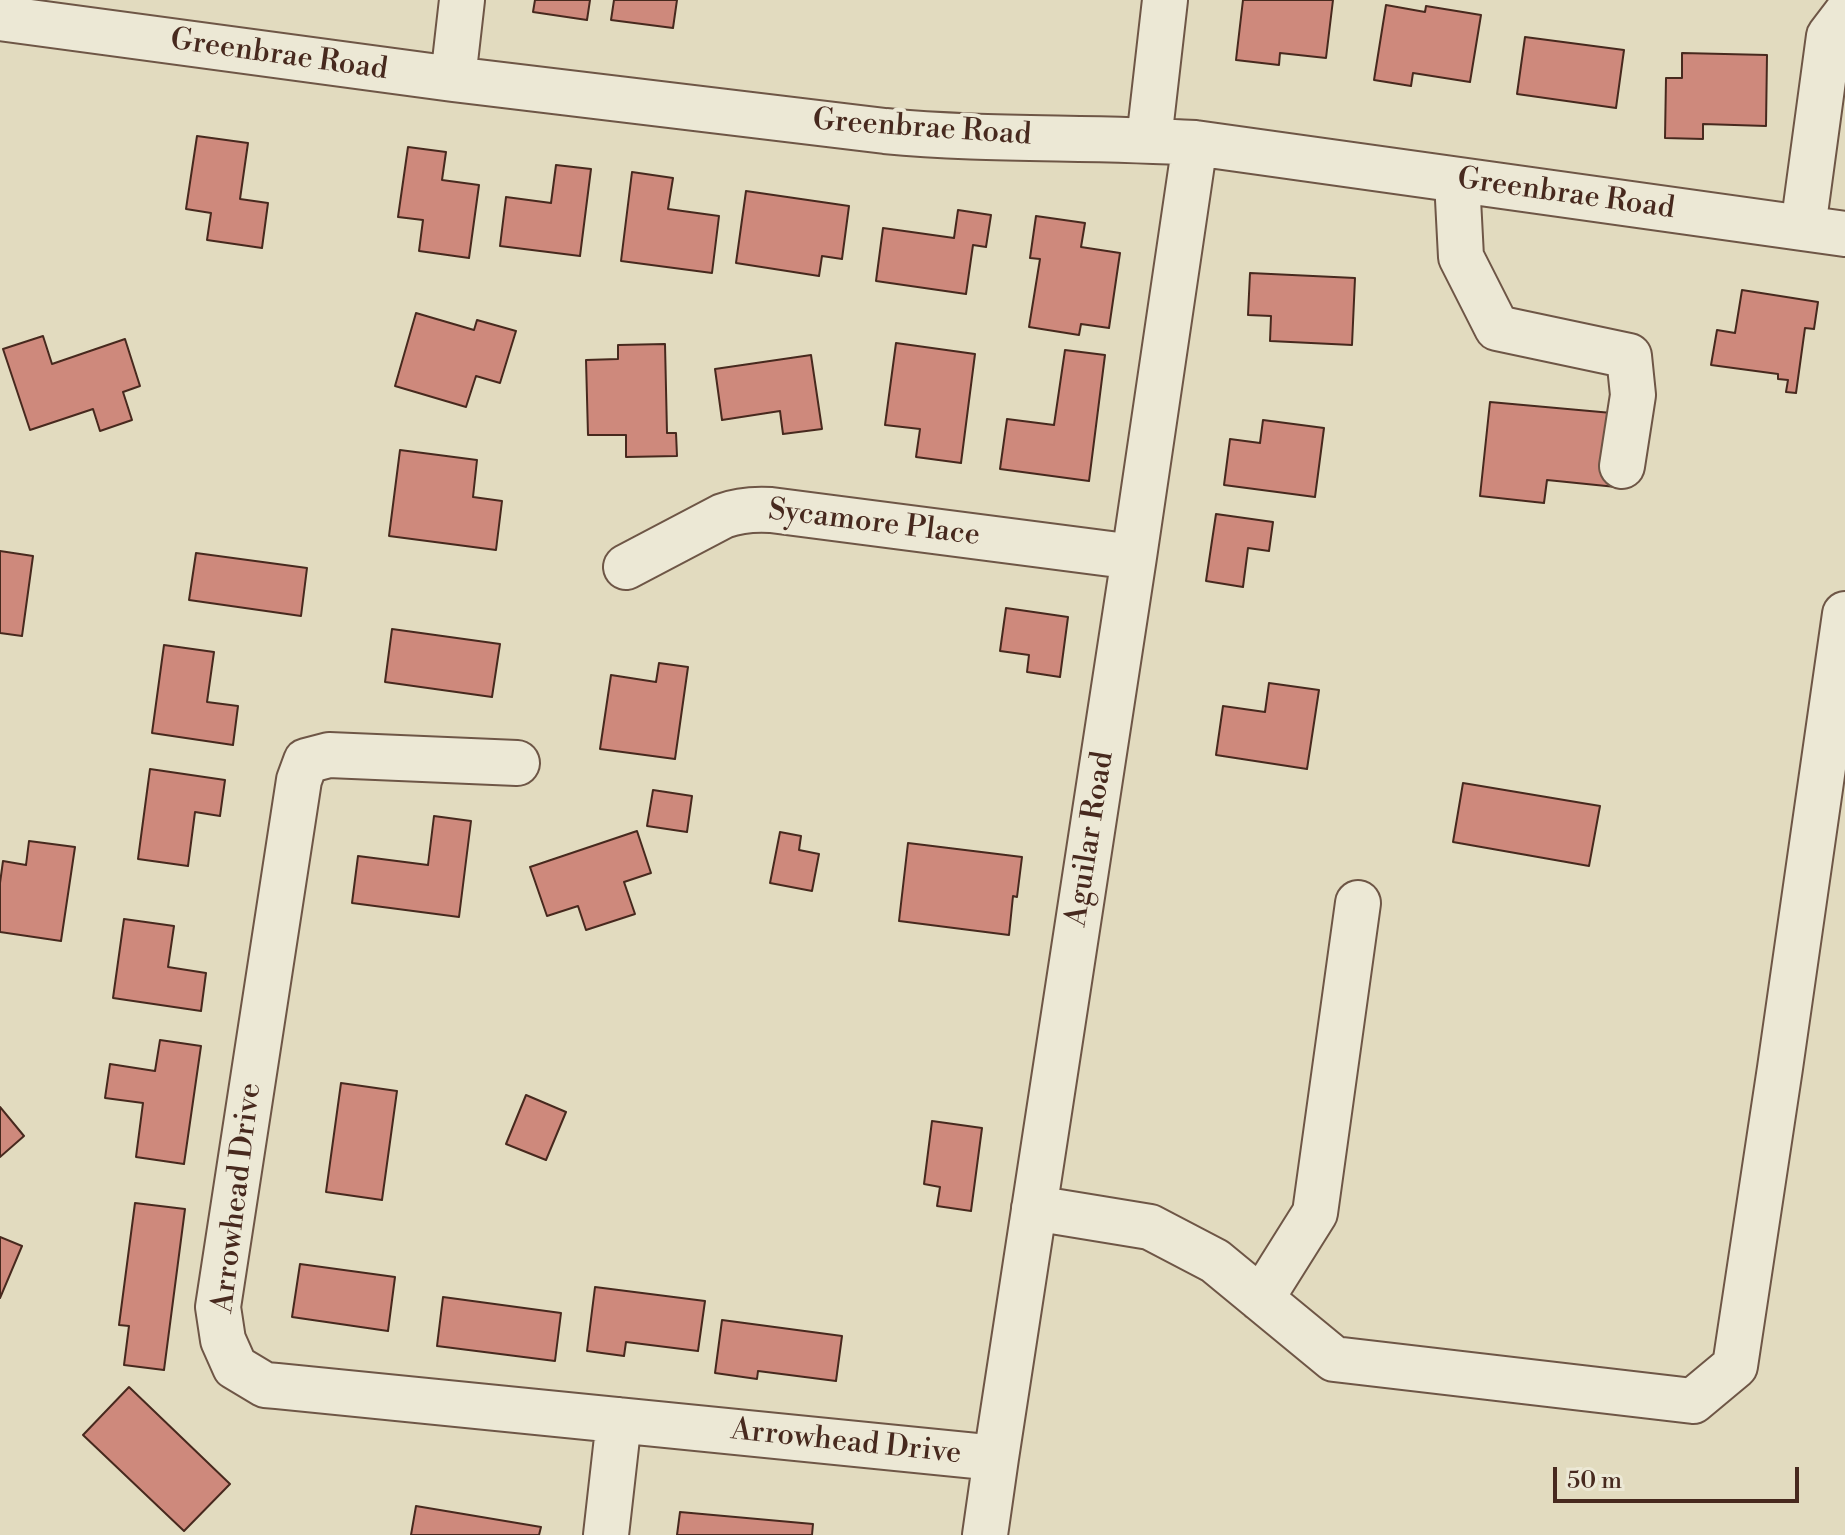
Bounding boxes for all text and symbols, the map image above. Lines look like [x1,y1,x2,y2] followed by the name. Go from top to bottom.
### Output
[168,23,390,89] street label: Greenbrae Road
[811,103,1033,155] street label: Greenbrae Road
[1455,162,1677,228] street label: Greenbrae Road
[766,493,982,555] street label: Sycamore Place
[1059,749,1123,929] street label: Aguilar Road
[206,1081,270,1315] street label: Arrowhead Drive
[729,1413,963,1473] street label: Arrowhead Drive
[1557,1451,1803,1501] scale bar
[1567,1466,1622,1496] text: 50 m

